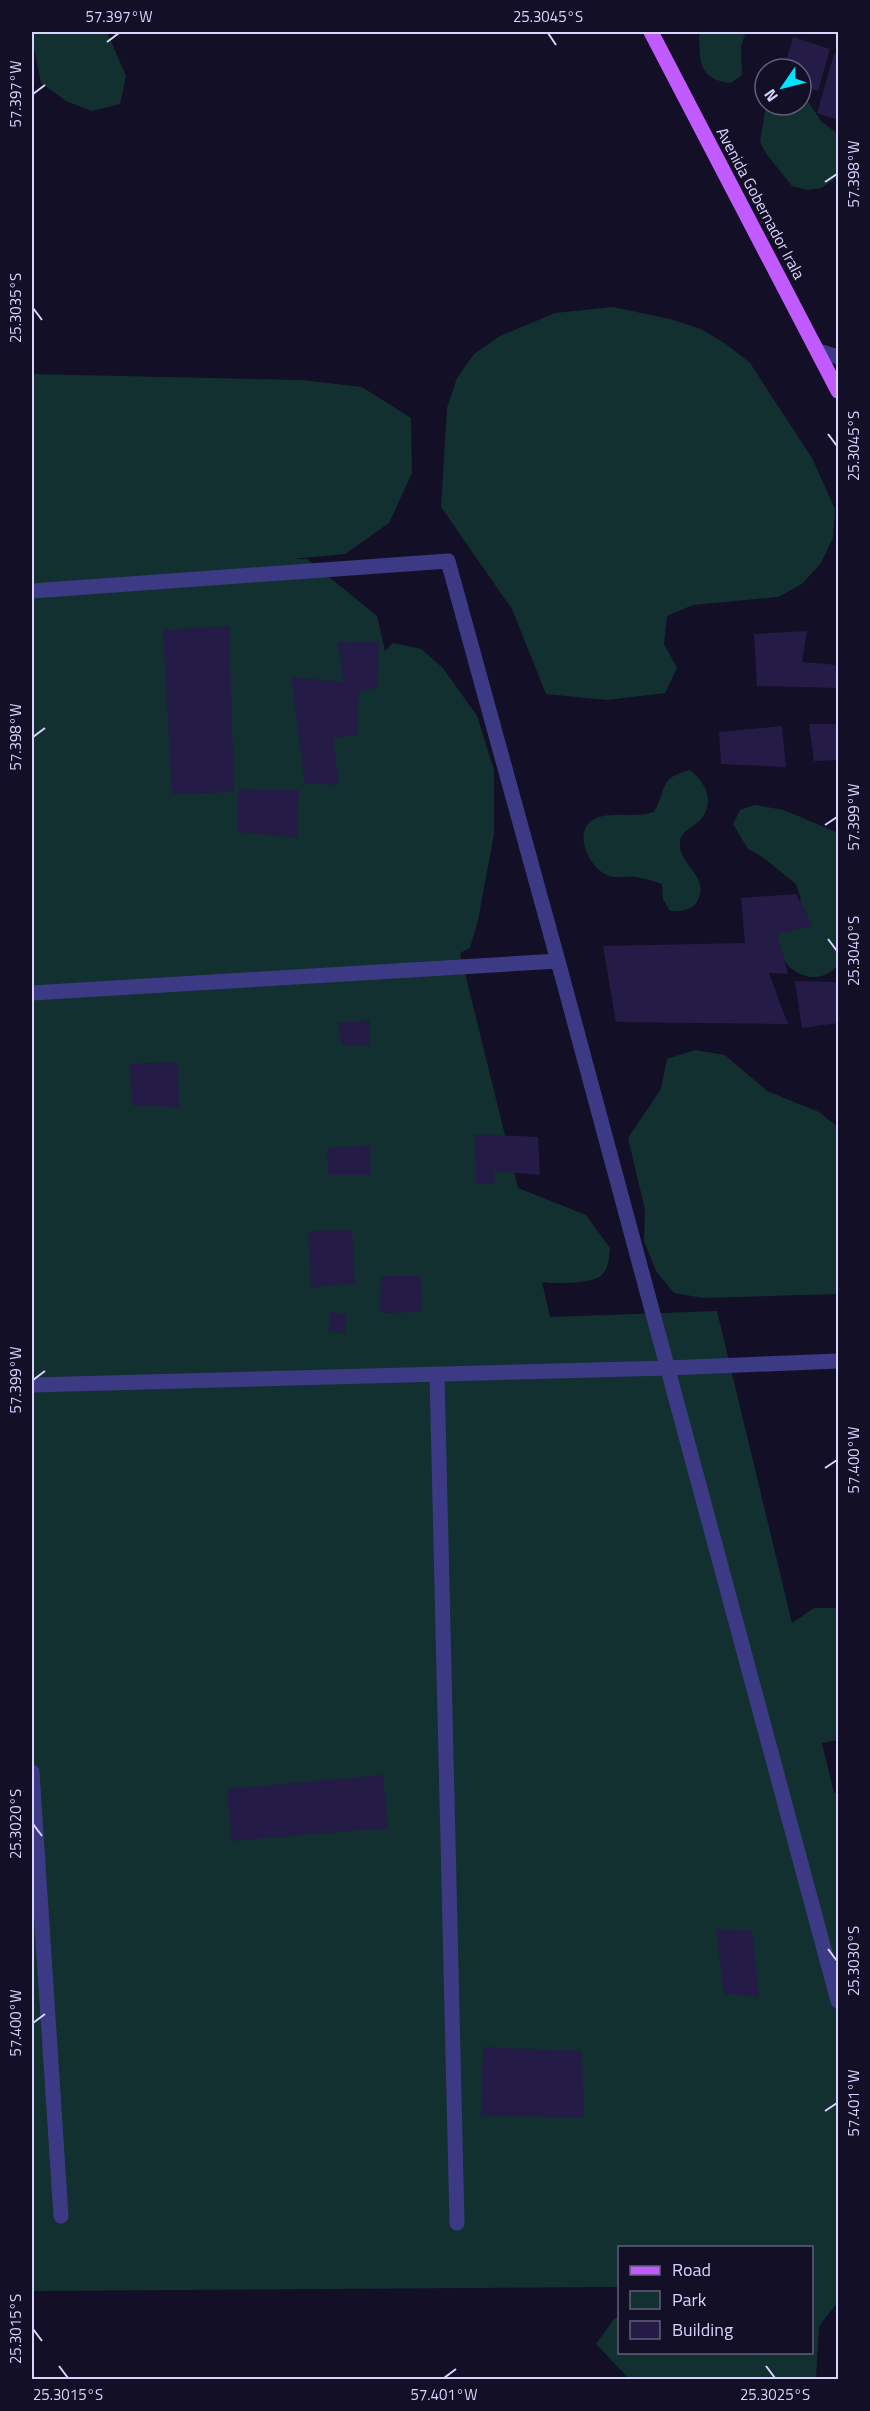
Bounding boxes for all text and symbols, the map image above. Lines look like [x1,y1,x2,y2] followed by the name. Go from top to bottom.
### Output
[86,5,152,28] text: 57.397°W
[513,5,583,28] text: 25.3045°S
[753,57,813,117] north arrow
[4,61,27,127] text: 57.397°W
[758,84,784,107] text: N
[711,123,811,283] street label: Avenida Gobernador Irala
[842,141,865,207] text: 57.398°W
[4,273,27,343] text: 25.3035°S
[842,411,865,481] text: 25.3045°S
[4,704,27,770] text: 57.398°W
[842,784,865,850] text: 57.399°W
[842,916,865,986] text: 25.3040°S
[4,1347,27,1413] text: 57.399°W
[842,1427,865,1493] text: 57.400°W
[4,1789,27,1859] text: 25.3020°S
[842,1926,865,1996] text: 25.3030°S
[4,1990,27,2056] text: 57.400°W
[842,2070,865,2136] text: 57.401°W
[618,2246,813,2354] legend
[672,2256,711,2283] text: Road
[672,2286,707,2313] text: Park
[4,2294,27,2364] text: 25.3015°S
[672,2316,733,2343] text: Building
[33,2383,103,2406] text: 25.3015°S
[411,2383,477,2406] text: 57.401°W
[740,2383,810,2406] text: 25.3025°S

